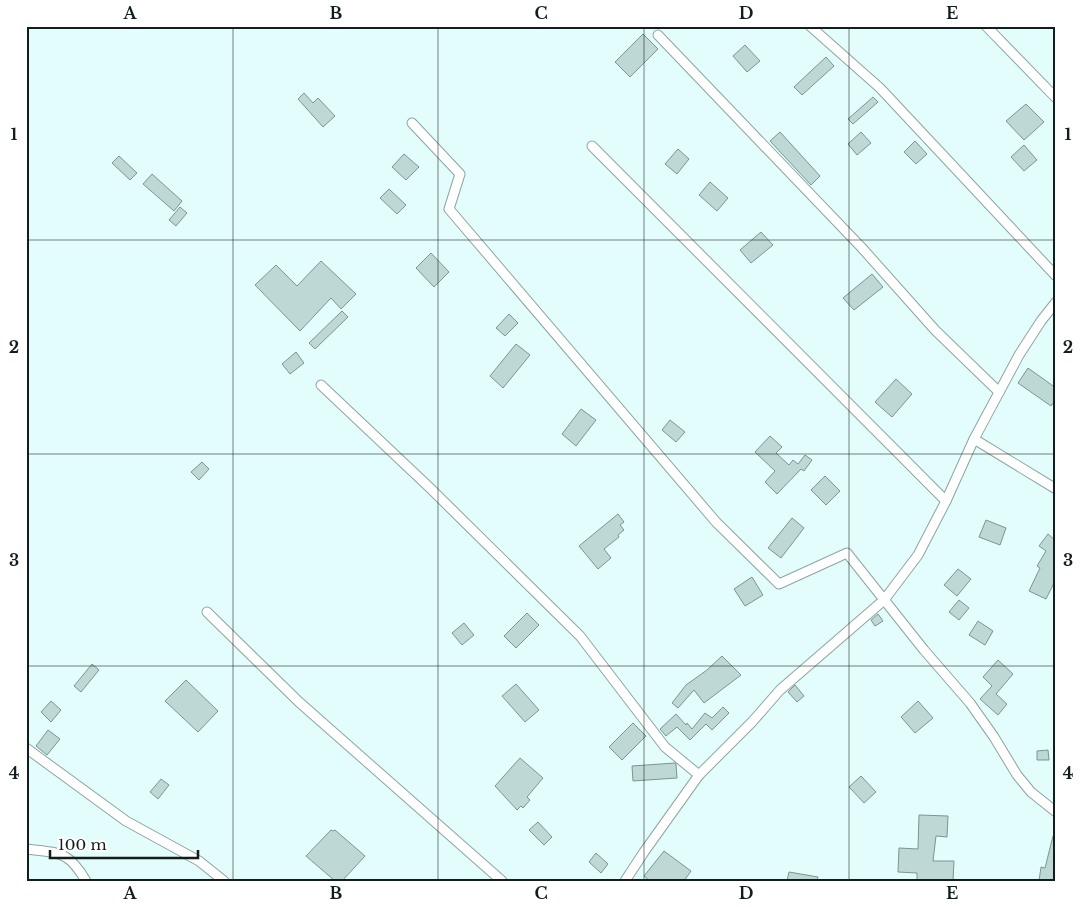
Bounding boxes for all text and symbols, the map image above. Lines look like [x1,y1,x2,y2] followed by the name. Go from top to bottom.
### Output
[123,3,138,23] text: A
[330,3,343,23] text: B
[534,3,548,23] text: C
[739,3,753,23] text: D
[946,3,958,23] text: E
[11,124,18,144] text: 1
[1065,124,1072,144] text: 1
[9,337,19,357] text: 2
[1063,337,1073,357] text: 2
[9,550,19,570] text: 3
[1063,550,1073,570] text: 3
[9,763,19,783] text: 4
[1063,763,1073,783] text: 4
[50,827,198,859] scale bar
[58,835,107,854] text: 100 m
[123,883,138,903] text: A
[330,883,343,903] text: B
[534,883,548,903] text: C
[739,883,753,903] text: D
[946,883,958,903] text: E

